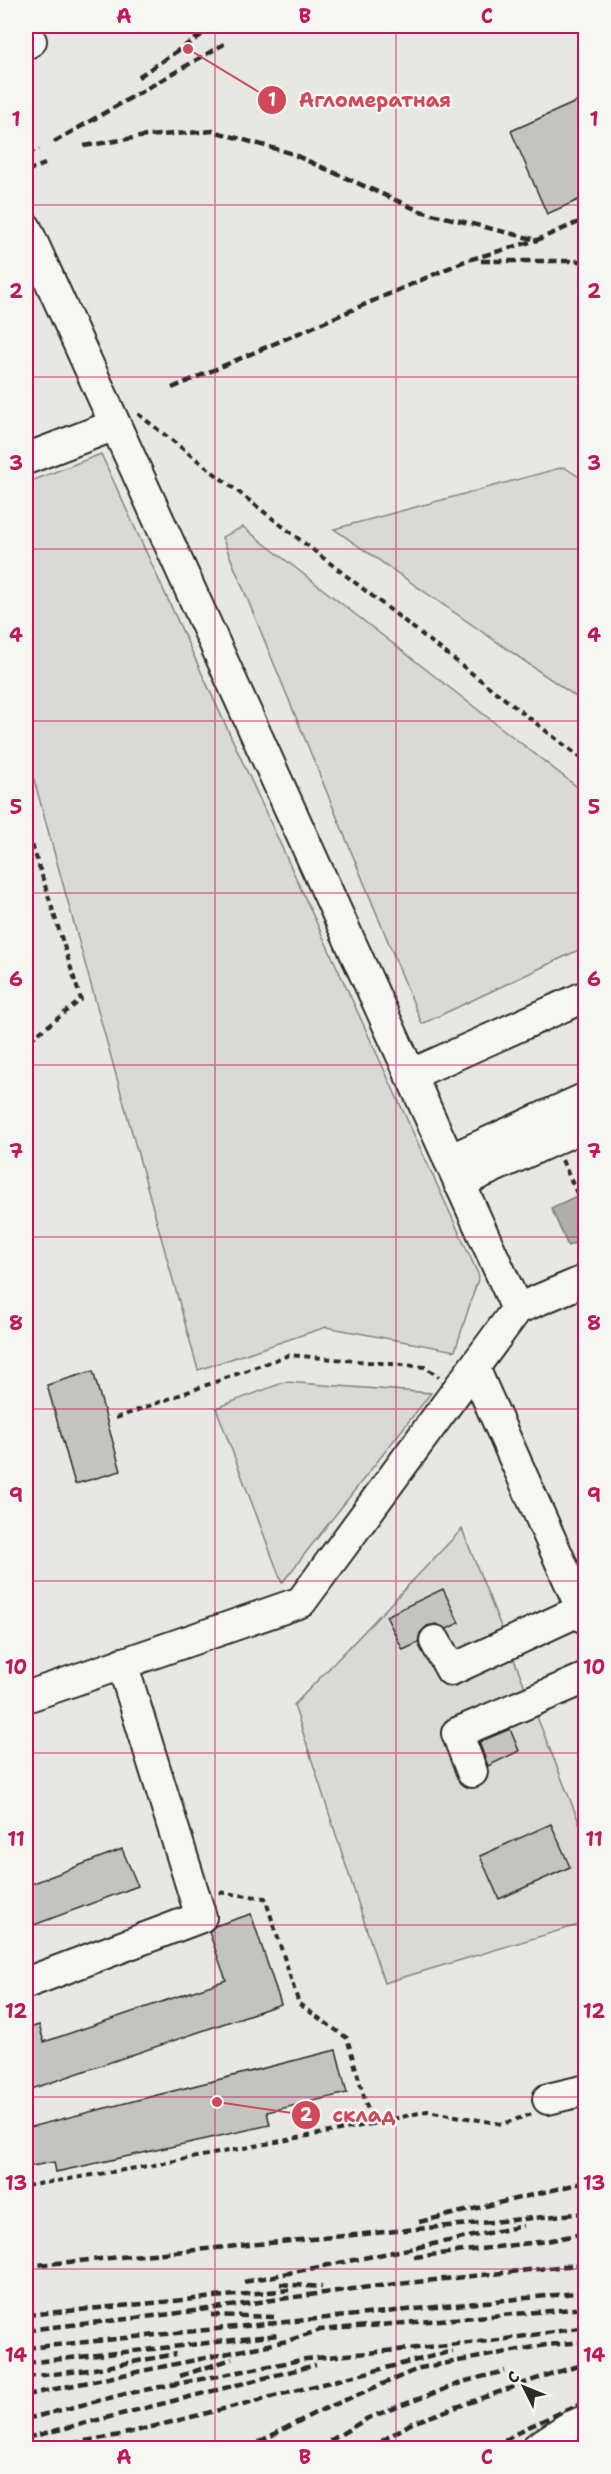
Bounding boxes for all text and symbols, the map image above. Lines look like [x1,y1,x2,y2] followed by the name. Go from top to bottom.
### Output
[116,3,132,29] text: A
[299,3,311,29] text: B
[481,3,493,29] text: C
[257,81,464,119] callout: Агломератная
[299,87,451,113] text: Агломератная
[268,88,276,112] text: 1
[11,106,21,132] text: 1
[589,106,599,132] text: 1
[9,278,23,304] text: 2
[587,278,601,304] text: 2
[9,450,23,476] text: 3
[587,450,601,476] text: 3
[9,622,23,648] text: 4
[587,622,601,648] text: 4
[10,794,22,820] text: 5
[588,794,600,820] text: 5
[9,966,23,992] text: 6
[587,966,601,992] text: 6
[9,1138,23,1164] text: 7
[587,1138,601,1164] text: 7
[9,1310,23,1336] text: 8
[587,1310,601,1336] text: 8
[9,1482,23,1508] text: 9
[587,1482,601,1508] text: 9
[5,1654,27,1680] text: 10
[583,1654,605,1680] text: 10
[7,1826,25,1852] text: 11
[585,1826,603,1852] text: 11
[5,1998,27,2024] text: 12
[583,1998,605,2024] text: 12
[291,2096,408,2134] callout: склад
[333,2102,395,2128] text: склад
[300,2103,313,2127] text: 2
[5,2170,27,2196] text: 13
[583,2170,605,2196] text: 13
[5,2342,27,2368] text: 14
[583,2342,605,2368] text: 14
[494,2357,554,2417] north arrow
[502,2366,525,2388] text: С
[116,2444,132,2470] text: A
[299,2444,311,2470] text: B
[481,2444,493,2470] text: C

